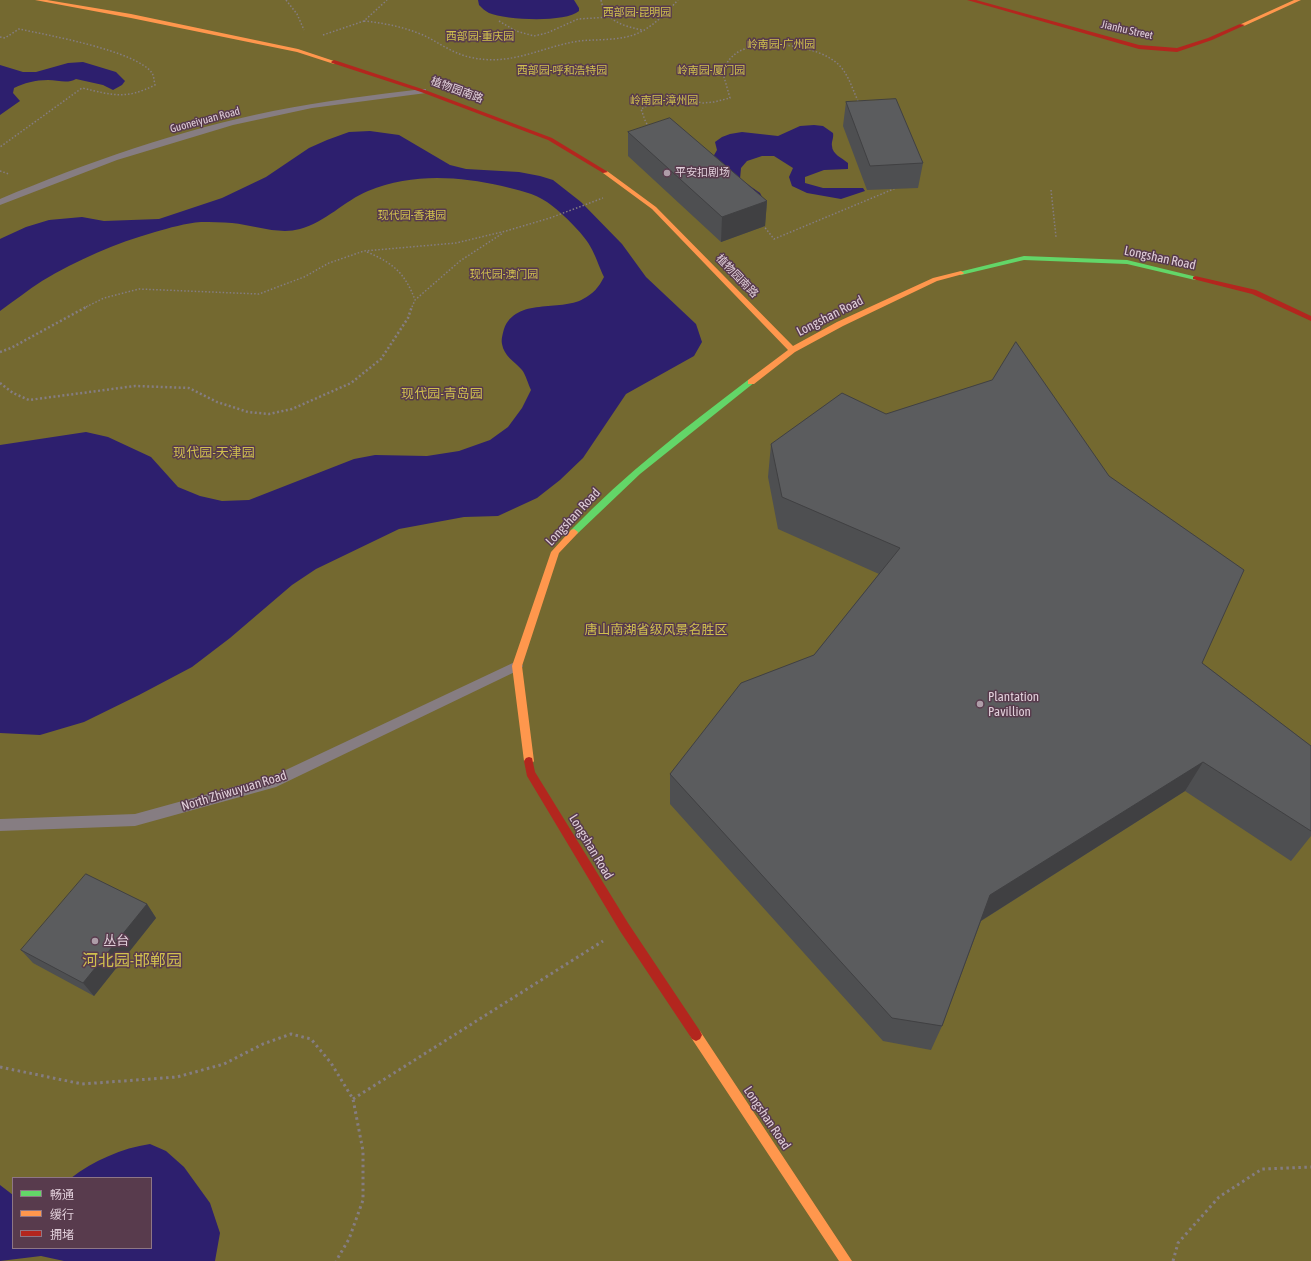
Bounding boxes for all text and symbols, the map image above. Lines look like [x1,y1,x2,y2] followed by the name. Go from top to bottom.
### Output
[603,6,671,20] park label: 西部园-昆明园
[1100,18,1154,42] street label: Jianhu Street
[446,30,514,44] park label: 西部园-重庆园
[747,38,815,52] park label: 岭南园-广州园
[517,64,607,78] park label: 西部园-呼和浩特园
[677,64,745,78] park label: 岭南园-厦门园
[429,74,485,106] street label: 植物园南路
[630,94,698,108] park label: 岭南园-漳州园
[169,104,241,136] street label: Guoneiyuan Road
[675,166,730,180] place label: 平安扣剧场
[662,168,672,178] marker: 平安扣剧场
[378,209,446,223] park label: 现代园-香港园
[1123,243,1197,273] street label: Longshan Road
[713,252,761,300] street label: 植物园南路
[470,268,538,282] park label: 现代园-澳门园
[794,293,866,339] street label: Longshan Road
[401,386,483,402] park label: 现代园-青岛园
[173,445,255,461] park label: 现代园-天津园
[542,485,604,549] street label: Longshan Road
[585,622,727,638] park label: 唐山南湖省级风景名胜区
[988,689,1039,720] place label: Plantation Pavillion
[975,699,985,709] marker: Plantation Pavillion
[180,768,288,814] street label: North Zhiwuyuan Road
[566,812,616,882] street label: Longshan Road
[103,933,129,949] place label: 丛台
[90,936,100,946] marker: 丛台
[82,951,182,971] park label: 河北园-邯郸园
[740,1083,794,1153] street label: Longshan Road
[12,1177,152,1249] legend
[50,1188,74,1202] text: 畅通
[50,1208,74,1222] text: 缓行
[50,1228,74,1242] text: 拥堵

